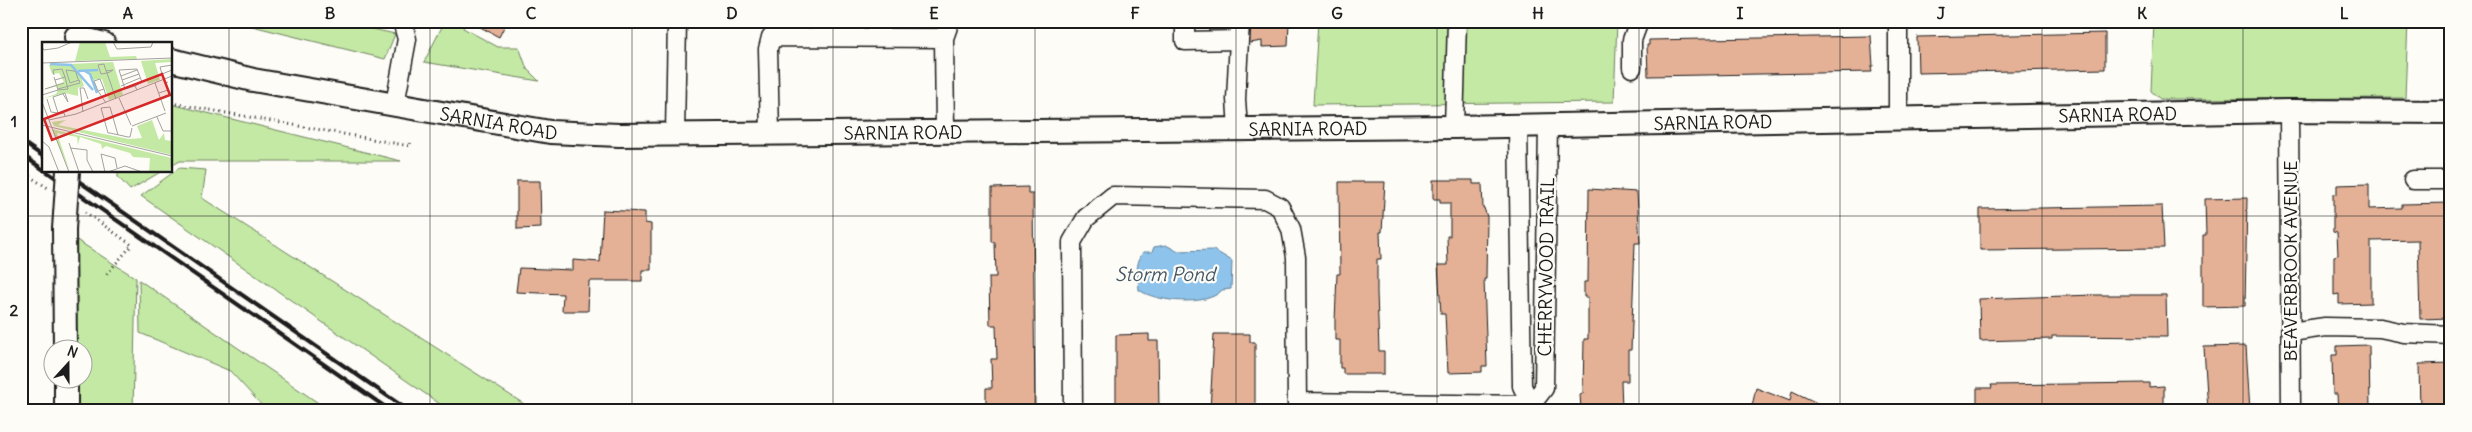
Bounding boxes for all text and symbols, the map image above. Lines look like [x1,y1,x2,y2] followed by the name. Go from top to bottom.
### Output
[123,3,133,23] text: A
[325,3,336,23] text: B
[526,3,537,23] text: C
[726,3,738,23] text: D
[929,3,939,23] text: E
[1130,3,1140,23] text: F
[1331,3,1343,23] text: G
[1532,3,1544,23] text: H
[1737,3,1744,23] text: I
[1937,3,1946,23] text: J
[2137,3,2147,23] text: K
[2340,3,2349,23] text: L
[42,42,172,172] inset map
[438,101,558,144] street label: SARNIA ROAD
[2058,102,2177,127] street label: SARNIA ROAD
[1653,109,1773,135] street label: SARNIA ROAD
[11,111,17,131] text: 1
[1248,116,1368,140] street label: SARNIA ROAD
[843,120,963,144] street label: SARNIA ROAD
[2279,160,2302,362] street label: BEAVERBROOK AVENUE
[1533,177,1559,357] street label: CHERRYWOOD TRAIL
[1115,262,1218,286] water label: Storm Pond
[10,300,19,320] text: 2
[42,340,92,390] north arrow
[65,342,80,362] text: N

